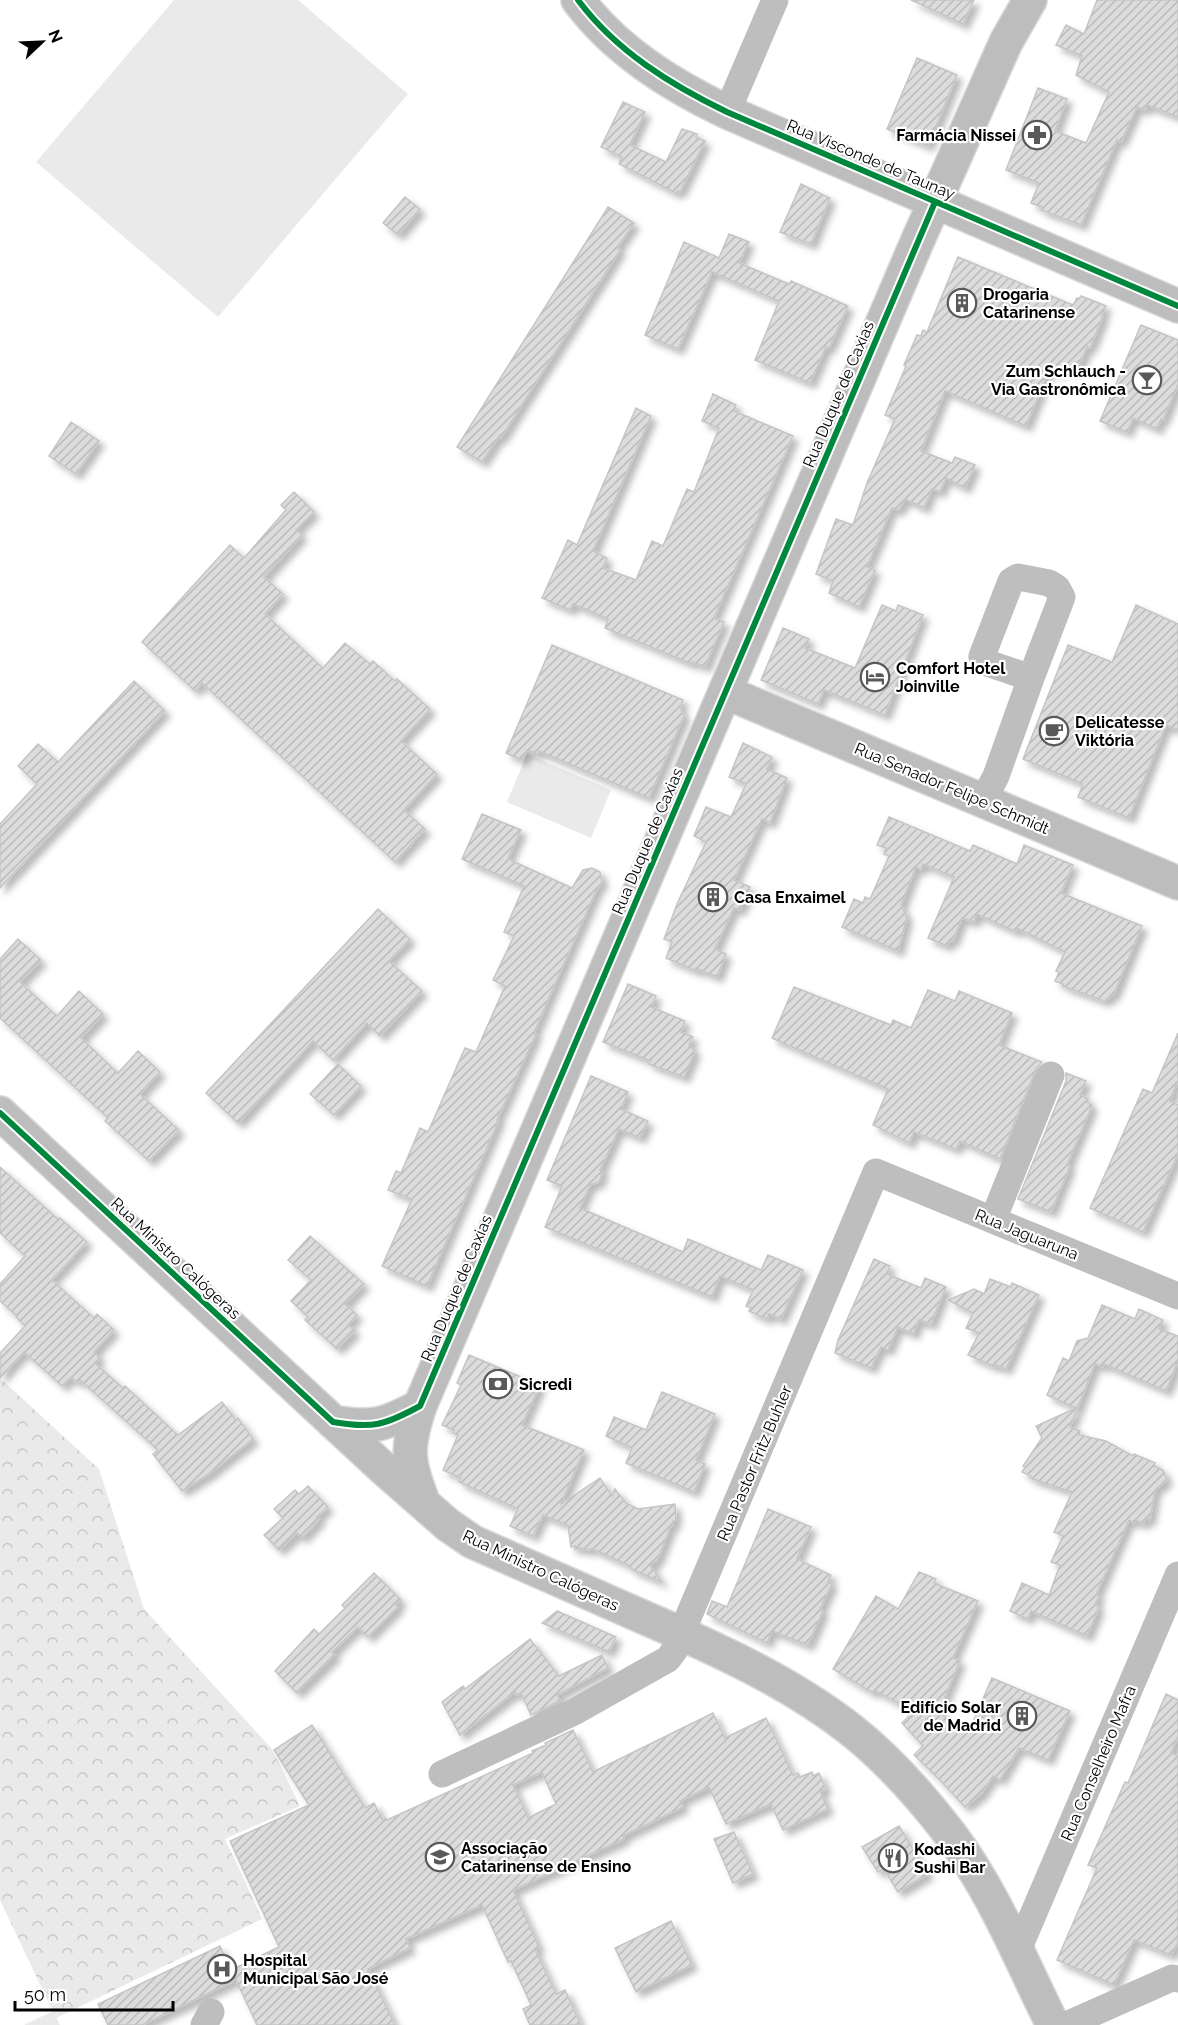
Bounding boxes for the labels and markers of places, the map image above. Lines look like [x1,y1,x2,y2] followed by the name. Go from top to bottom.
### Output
[1021,119,1053,151] pharmacy icon: Farmácia Nissei
[896,126,1016,145] place label: Farmácia Nissei
[983,285,1075,322] place label: Drogaria Catarinense
[946,287,978,319] building icon: Drogaria Catarinense
[991,362,1126,399] place label: Zum Schlauch - Via Gastronômica
[1131,364,1163,396] bar icon: Zum Schlauch - Via Gastronômica
[896,659,1006,696] place label: Comfort Hotel Joinville
[859,661,891,693] hotel icon: Comfort Hotel Joinville
[1075,713,1165,750] place label: Delicatesse Viktória
[1038,715,1070,747] cafe icon: Delicatesse Viktória
[697,881,729,913] building icon: Casa Enxaimel
[734,888,846,907] place label: Casa Enxaimel
[482,1368,514,1400] bank icon: Sicredi
[519,1375,572,1394] place label: Sicredi
[901,1698,1001,1735] place label: Edifício Solar de Madrid
[1006,1700,1038,1732] building icon: Edifício Solar de Madrid
[461,1839,632,1876] place label: Associação Catarinense de Ensino
[914,1840,985,1877] place label: Kodashi Sushi Bar
[424,1841,456,1873] school or university icon: Associação Catarinense de Ensino
[877,1842,909,1874] restaurant icon: Kodashi Sushi Bar
[243,1951,389,1988] place label: Hospital Municipal São José
[206,1953,238,1985] hospital icon: Hospital Municipal São José

